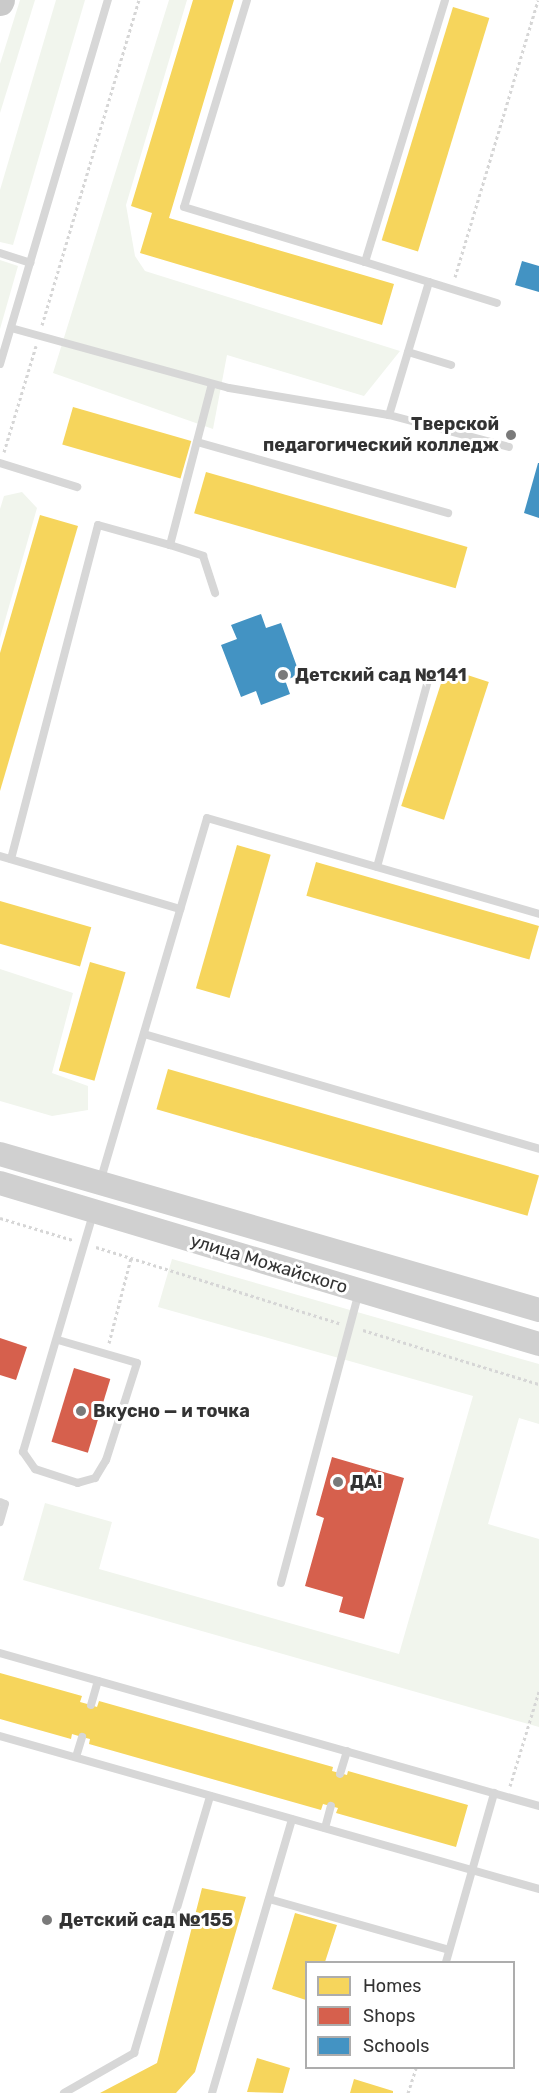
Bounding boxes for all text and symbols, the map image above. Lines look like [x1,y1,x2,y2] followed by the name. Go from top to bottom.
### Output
[263,414,499,456] place label: Тверской педагогический колледж
[504,428,518,442] marker: Тверской педагогический колледж
[295,664,467,686] place label: Детский сад №141
[276,668,290,682] marker: Детский сад №141
[188,1230,350,1298] street label: улица Можайского
[93,1400,250,1422] place label: Вкусно — и точка
[74,1404,88,1418] marker: Вкусно — и точка
[350,1471,382,1493] place label: ДА!
[331,1475,345,1489] marker: ДА!
[59,1909,233,1931] place label: Детский сад №155
[40,1913,54,1927] marker: Детский сад №155
[305,1961,515,2069] legend
[363,1975,421,1997] text: Homes
[363,2005,415,2027] text: Shops
[363,2035,429,2057] text: Schools

